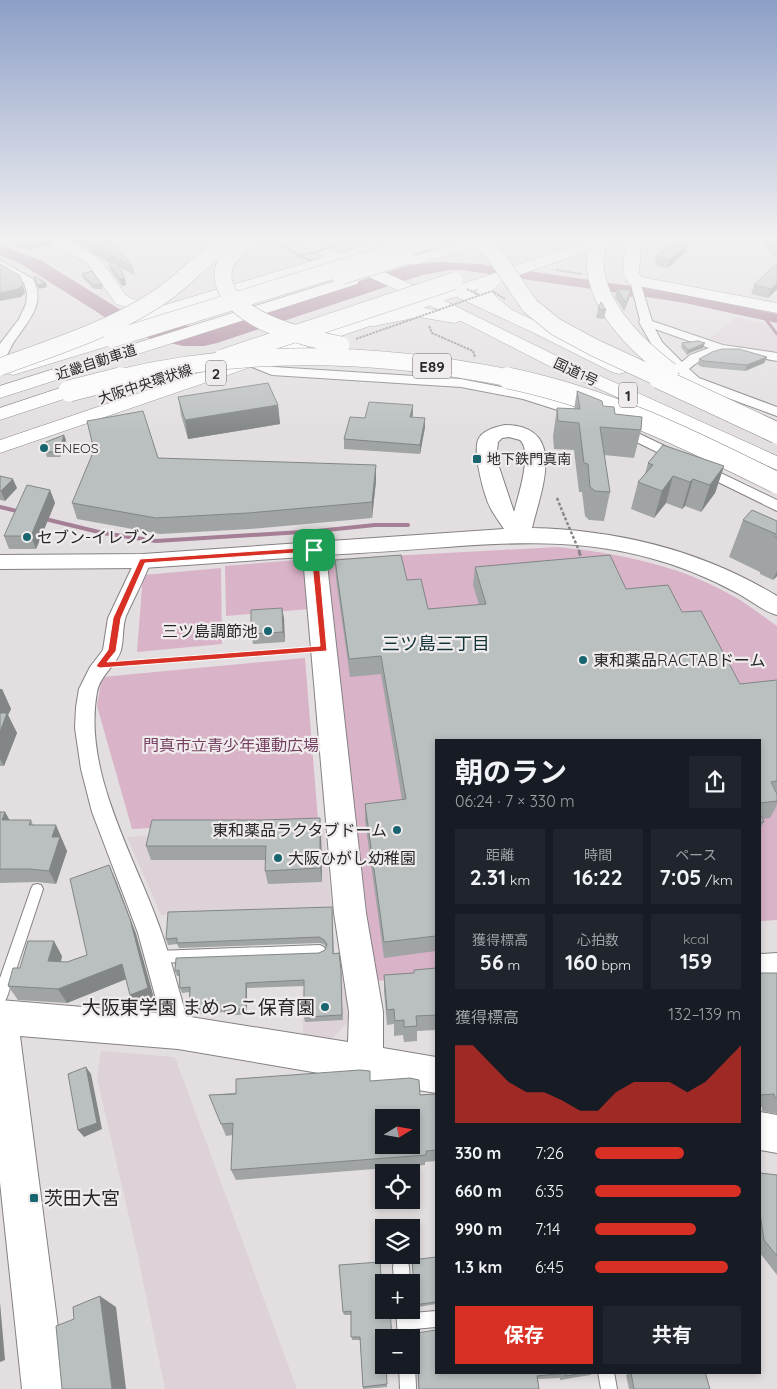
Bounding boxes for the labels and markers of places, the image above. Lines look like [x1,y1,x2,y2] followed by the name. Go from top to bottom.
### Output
[54,439,99,457] place label: ENEOS
[38,442,50,454] marker: ENEOS
[487,450,571,468] place label: 地下鉄門真南
[471,453,483,465] marker: 地下鉄門真南
[37,527,155,547] place label: セブン-イレブン
[293,529,335,571] pin
[21,531,33,543] marker: セブン-イレブン
[162,621,258,641] place label: 三ツ島調節池
[262,625,274,637] marker: 三ツ島調節池
[593,650,766,670] place label: 東和薬品RACTABドーム
[577,654,589,666] marker: 東和薬品RACTABドーム
[212,820,387,840] place label: 東和薬品ラクタブドーム
[391,824,403,836] marker: 東和薬品ラクタブドーム
[288,848,416,868] place label: 大阪ひがし幼稚園
[272,852,284,864] marker: 大阪ひがし幼稚園
[82,995,315,1019] place label: 大阪東学園 まめっこ保育園
[319,1001,331,1013] marker: 大阪東学園 まめっこ保育園
[44,1186,120,1210] place label: 茨田大宮
[28,1192,40,1204] marker: 茨田大宮

